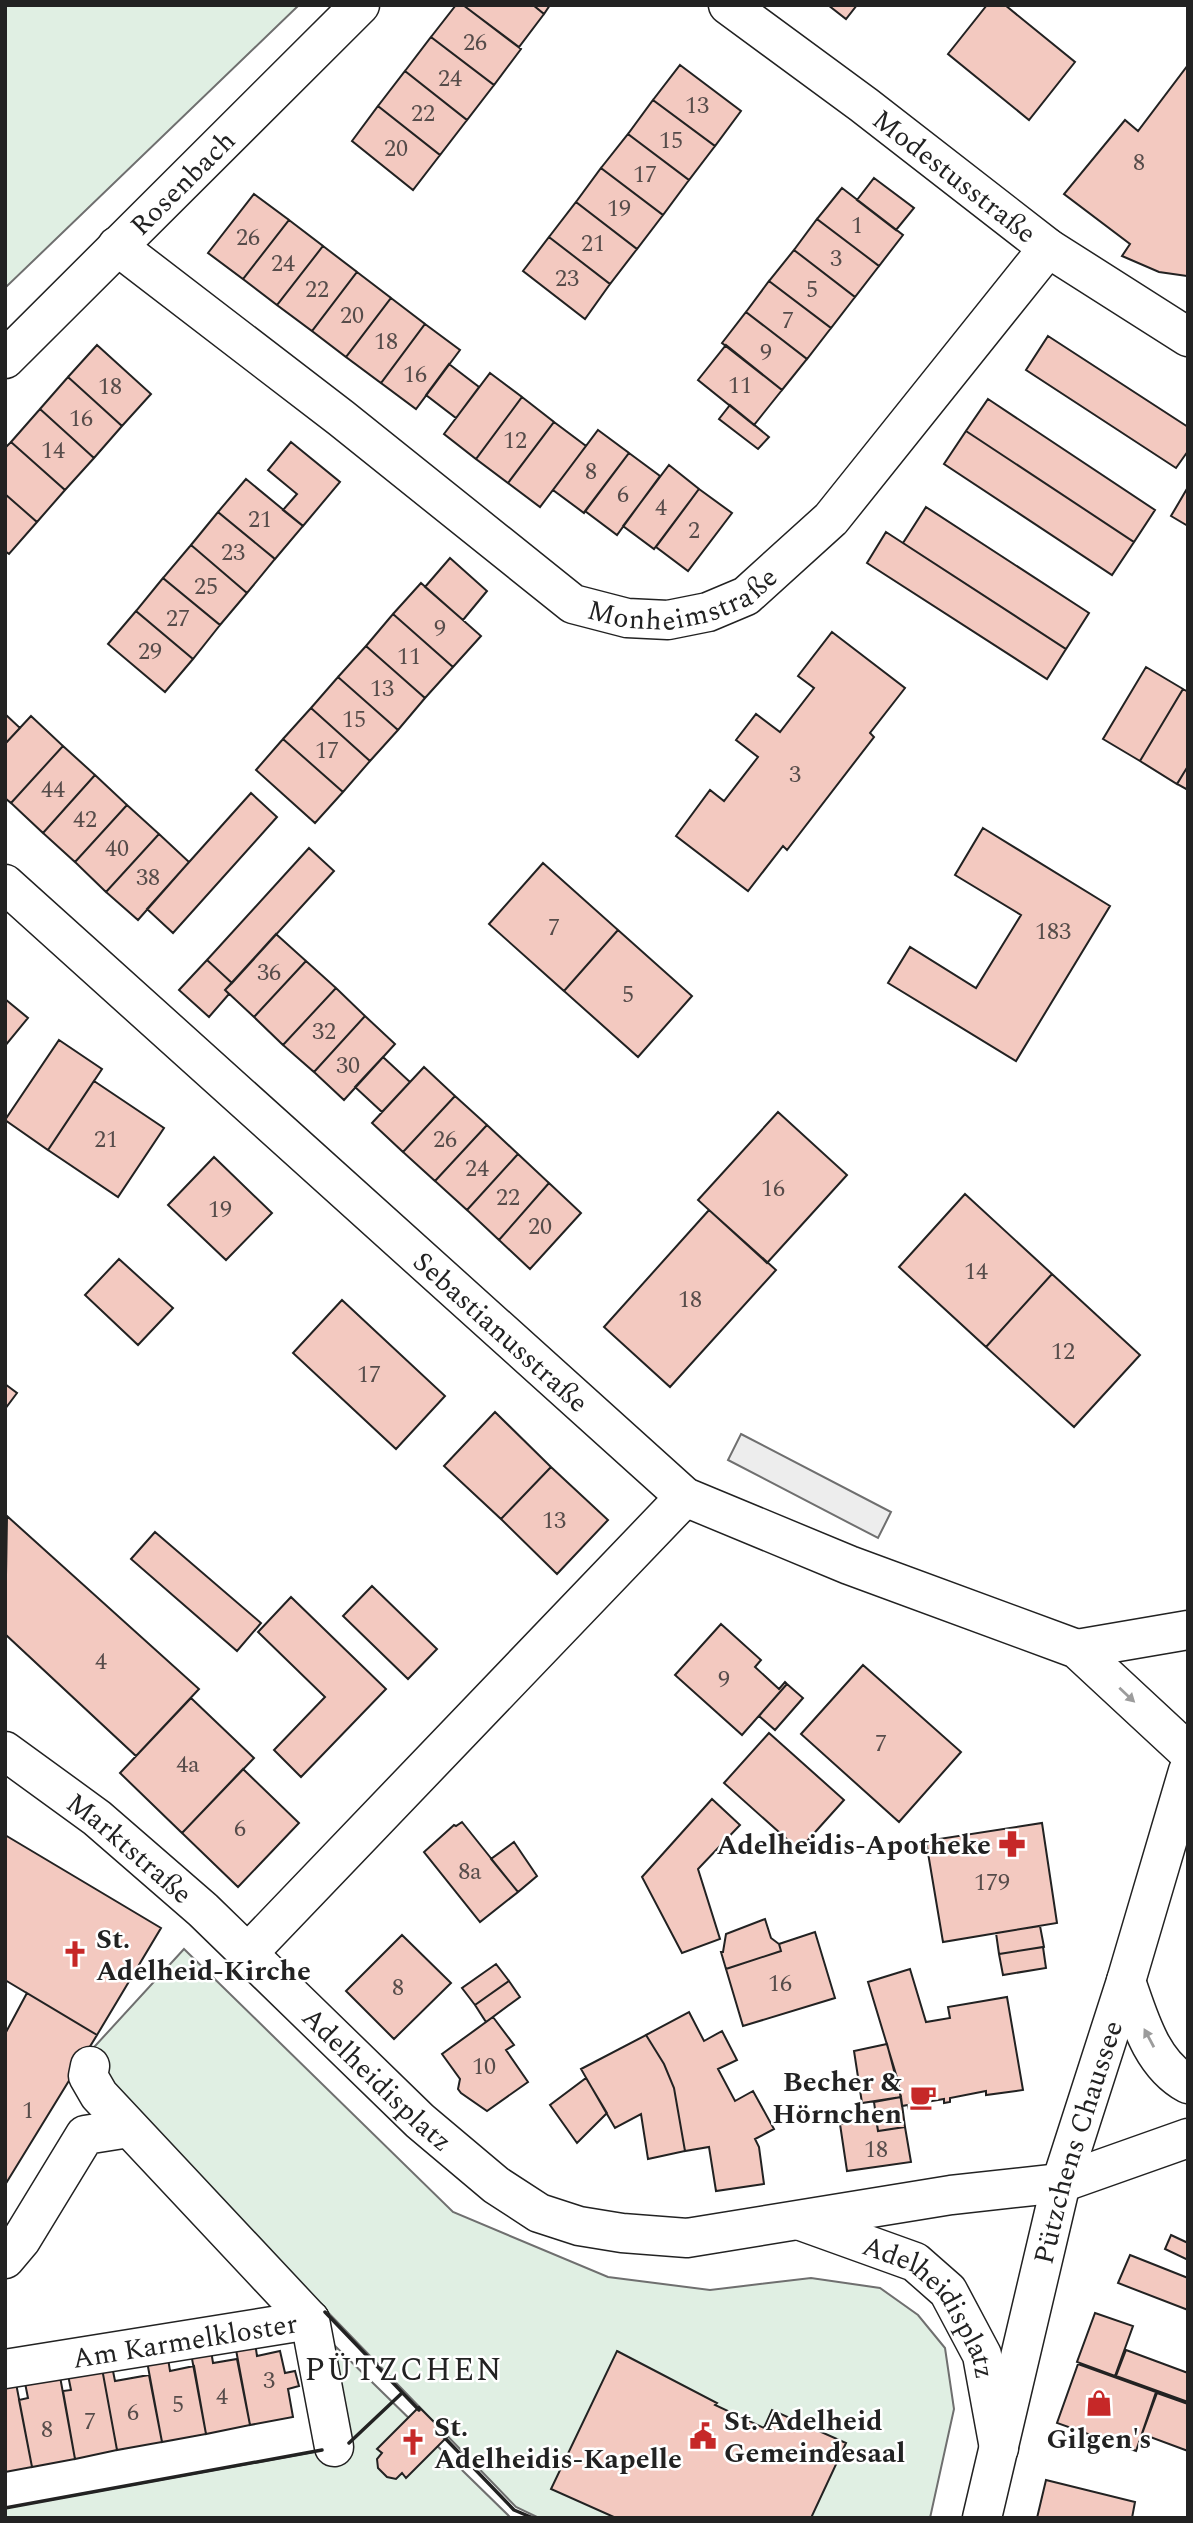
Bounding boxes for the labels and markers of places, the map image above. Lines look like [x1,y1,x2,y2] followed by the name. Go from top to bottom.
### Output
[716,1824,991,1867] place label: Adelheidis-Apotheke
[997,1829,1027,1859] pharmacy icon: Adelheidis-Apotheke
[96,1918,311,1993] place label: St. Adelheid-Kirche
[60,1939,90,1969] church icon: St. Adelheid-Kirche
[772,2061,903,2136] place label: Becher & Hörnchen
[908,2082,938,2112] cafe icon: Becher & Hörnchen
[1084,2388,1114,2418] shop icon: Gilgen's
[724,2400,906,2475] place label: St. Adelheid Gemeindesaal
[434,2406,682,2481] place label: St. Adelheidis-Kapelle
[1046,2418,1152,2461] place label: Gilgen's
[688,2421,718,2451] public building icon: St. Adelheid Gemeindesaal
[398,2427,428,2457] church icon: St. Adelheidis-Kapelle

